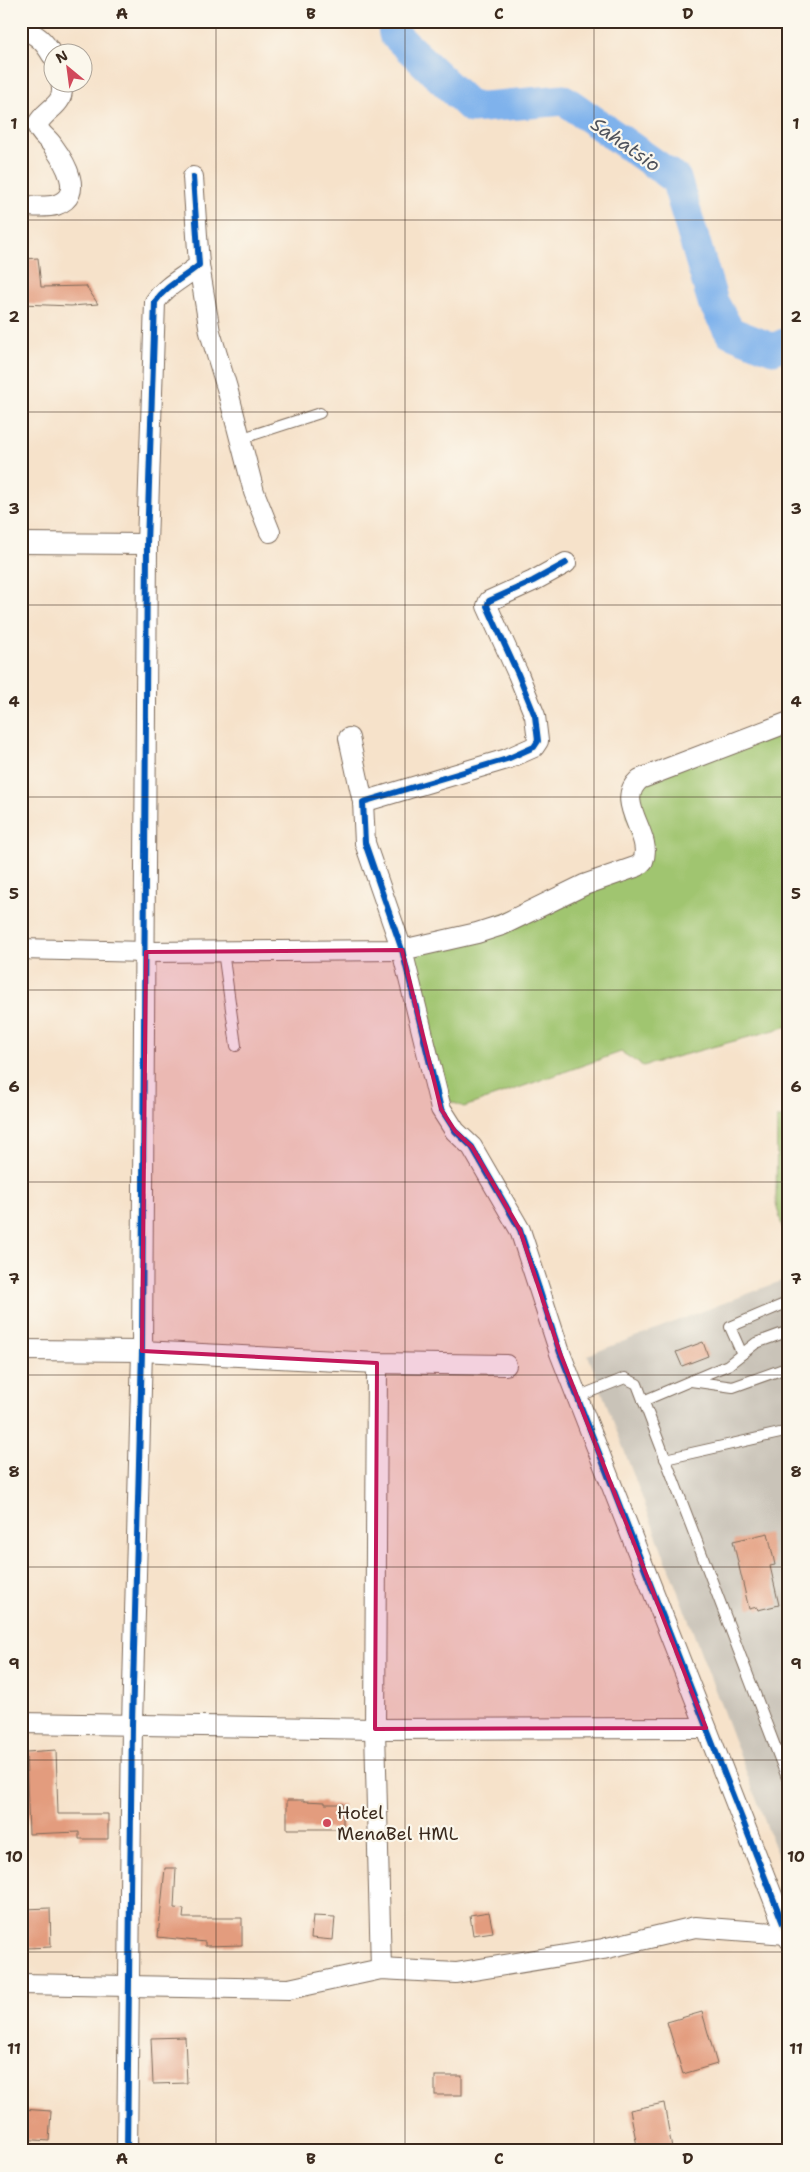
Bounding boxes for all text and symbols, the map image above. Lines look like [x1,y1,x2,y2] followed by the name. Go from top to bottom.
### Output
[116,3,128,24] text: A
[306,3,316,24] text: B
[494,3,504,24] text: C
[682,3,694,24] text: D
[42,42,92,92] north arrow
[52,46,71,67] text: N
[586,111,665,177] water label: Sahatsio
[10,113,18,134] text: 1
[792,113,800,134] text: 1
[8,306,20,327] text: 2
[790,306,802,327] text: 2
[8,498,20,519] text: 3
[790,498,802,519] text: 3
[8,691,20,712] text: 4
[790,691,802,712] text: 4
[9,883,19,904] text: 5
[791,883,801,904] text: 5
[8,1076,20,1097] text: 6
[790,1076,802,1097] text: 6
[8,1268,20,1289] text: 7
[790,1268,802,1289] text: 7
[8,1461,20,1482] text: 8
[790,1461,802,1482] text: 8
[8,1653,20,1674] text: 9
[790,1653,802,1674] text: 9
[337,1801,459,1846] place label: Hotel MenaBel HML
[321,1817,333,1829] marker: Hotel MenaBel HML
[5,1846,23,1867] text: 10
[787,1846,805,1867] text: 10
[7,2038,21,2059] text: 11
[789,2038,803,2059] text: 11
[116,2148,128,2169] text: A
[306,2148,316,2169] text: B
[494,2148,504,2169] text: C
[682,2148,694,2169] text: D

